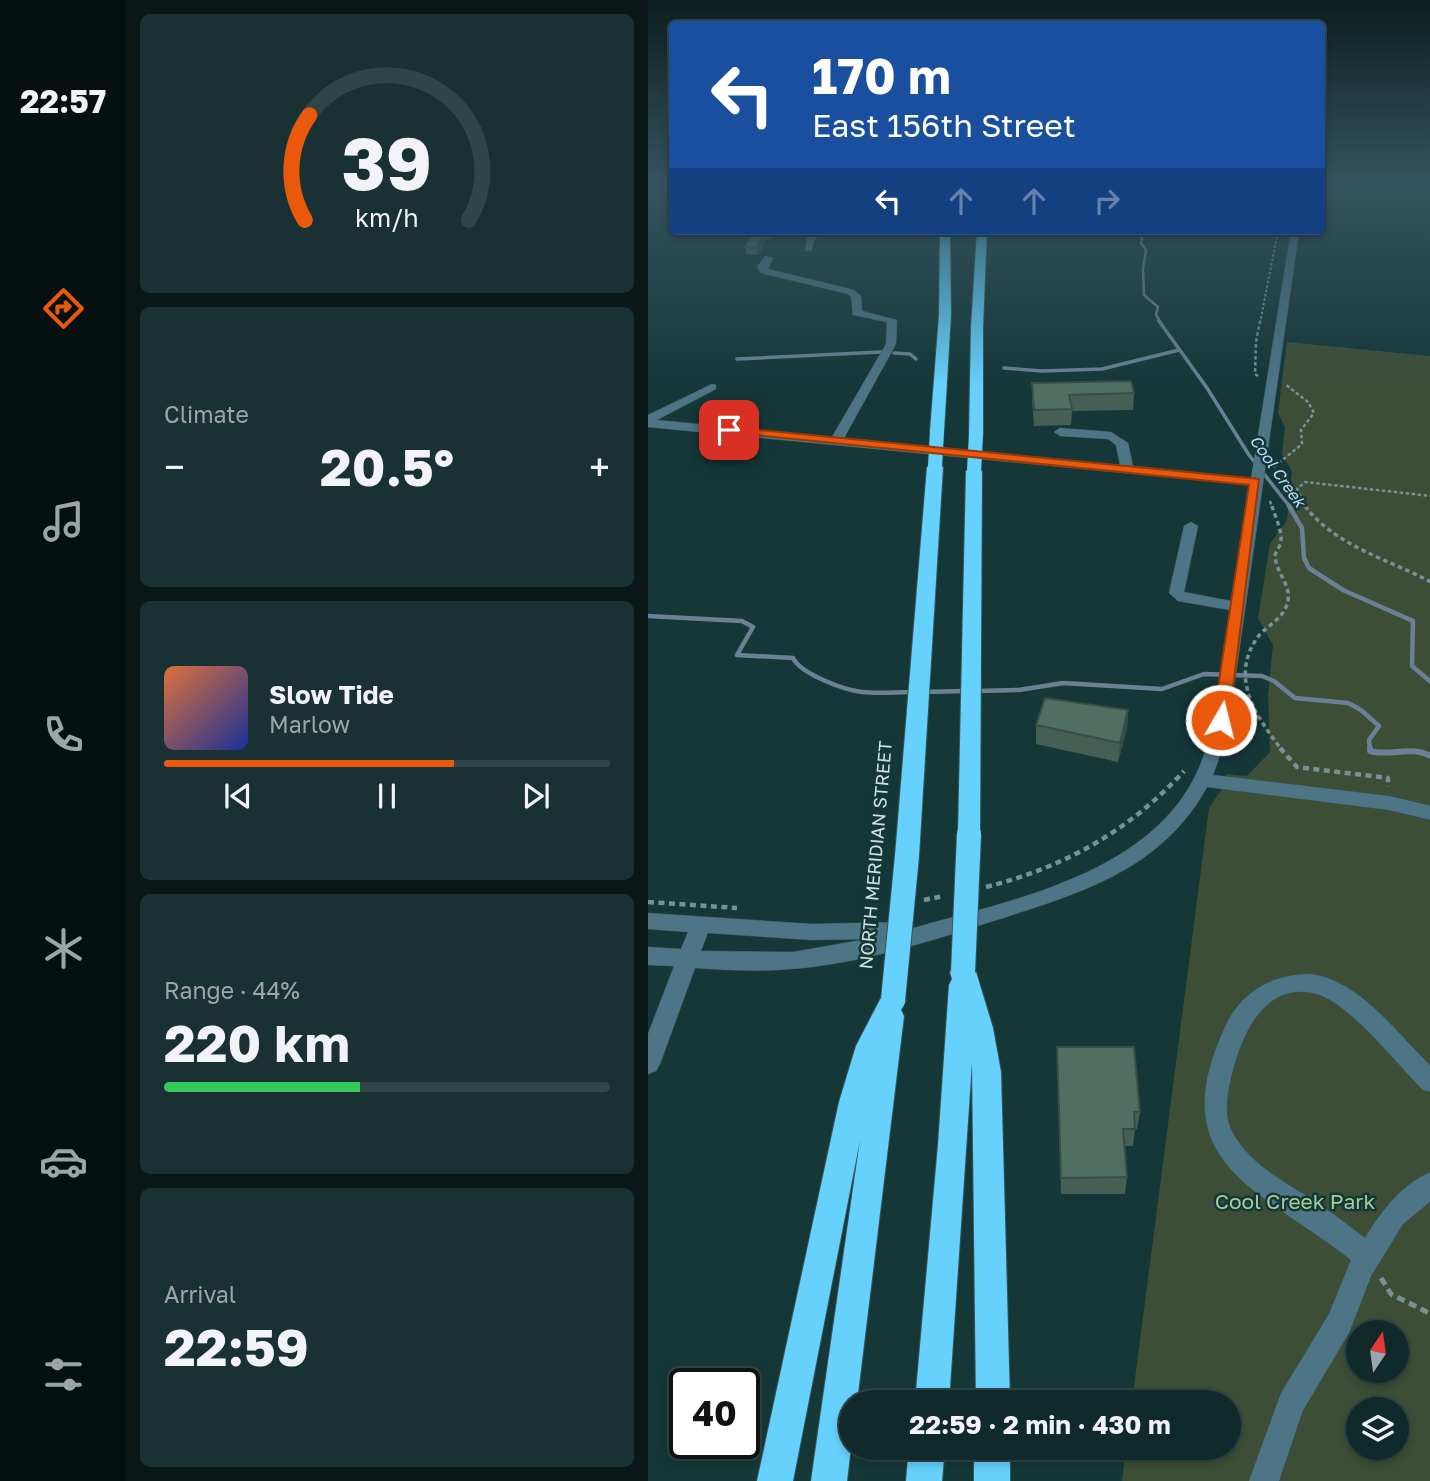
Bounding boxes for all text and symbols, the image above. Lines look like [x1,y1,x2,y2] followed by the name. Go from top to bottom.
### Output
[812,46,951,105] text: 170 m
[697,49,788,140] icon: left
[20,82,106,120] text: 22:57
[812,106,1076,144] text: East 156th Street
[342,119,432,206] text: 39
[869,182,907,220] icon: left
[942,182,980,220] icon: ahead
[1015,182,1053,220] icon: ahead
[1088,182,1126,220] icon: right
[355,202,419,233] text: km/h
[39,284,88,333] icon: directions
[164,400,249,428] text: Climate
[699,400,759,460] pin
[710,411,748,449] icon: arrive
[1246,431,1311,513] water label: Cool Creek
[320,435,454,497] text: 20.5°
[164,444,185,489] text: −
[589,444,610,489] text: +
[39,497,88,546] icon: music
[269,679,394,710] text: Slow Tide
[1184,683,1258,757] position arrow
[39,710,88,759] icon: phone
[269,710,350,738] text: Marlow
[854,740,896,970] street label: NORTH MERIDIAN STREET
[219,777,257,815] icon: previous
[368,777,406,815] icon: pause
[517,777,555,815] icon: next
[39,924,88,973] icon: climate
[164,976,300,1004] text: Range · 44%
[164,1011,350,1073] text: 220 km
[39,1137,88,1186] icon: car
[1215,1188,1375,1214] park label: Cool Creek Park
[164,1280,236,1308] text: Arrival
[164,1315,309,1377] text: 22:59
[1346,1320,1409,1382] north arrow
[1346,1320,1409,1460] map controls
[39,1350,88,1399] icon: filters
[669,1368,760,1459] speed limit sign: 40
[1346,1397,1409,1460] button: layers
[909,1409,1171,1440] text: 22:59 · 2 min · 430 m

